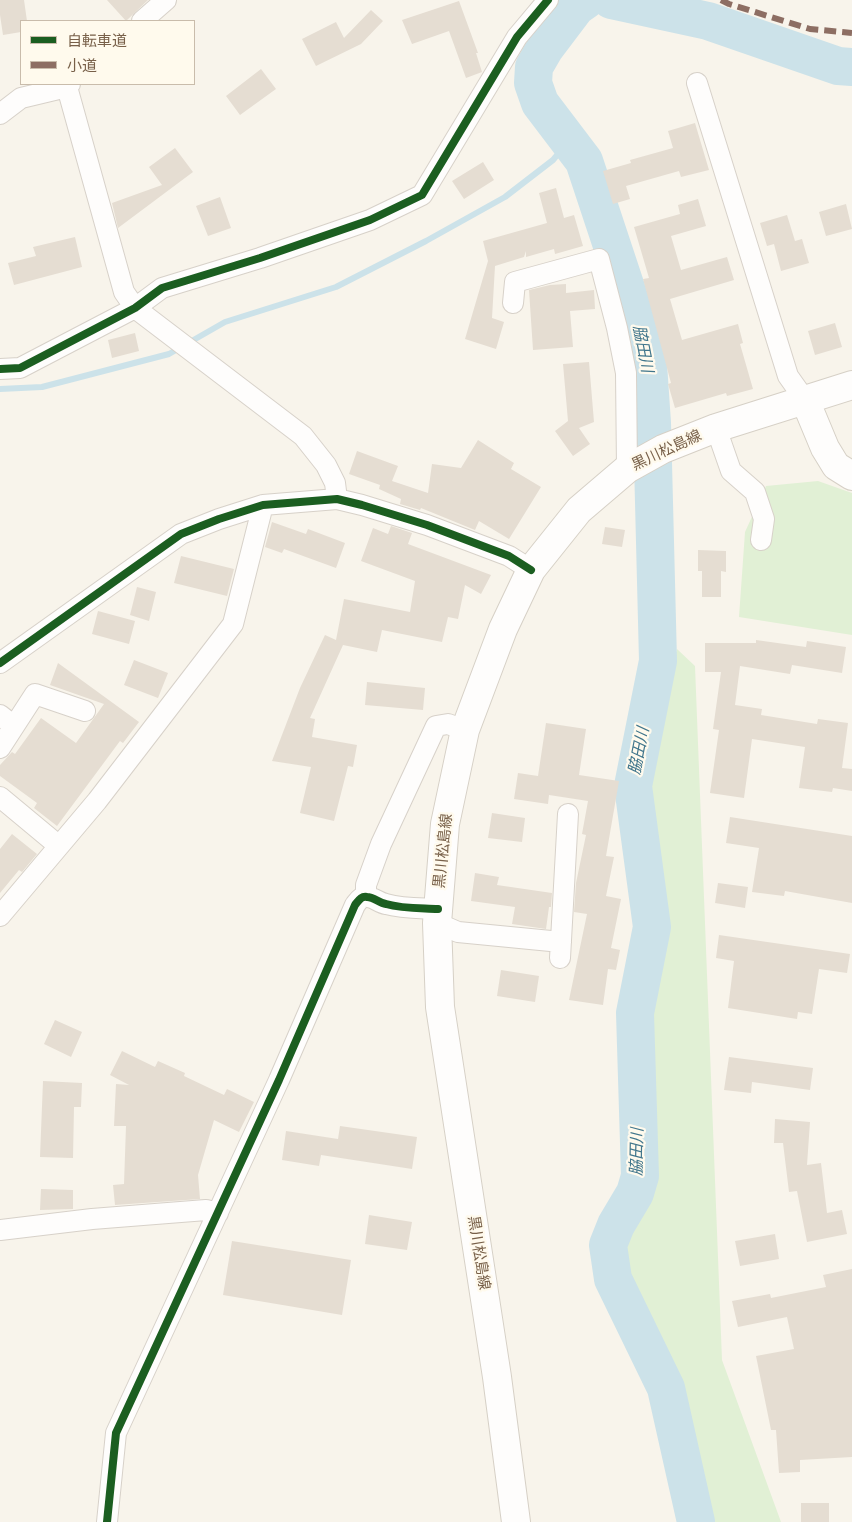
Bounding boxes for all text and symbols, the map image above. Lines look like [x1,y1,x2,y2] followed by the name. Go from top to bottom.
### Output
[20,20,195,85] legend
[67,32,127,50] text: 自転車道
[67,57,97,75] text: 小道
[628,324,656,374] water label: 脇田川
[629,427,705,475] street label: 黒川松島線
[626,726,654,776] water label: 脇田川
[431,813,457,889] street label: 黒川松島線
[628,1128,648,1176] water label: 脇田川
[463,1215,493,1291] street label: 黒川松島線

